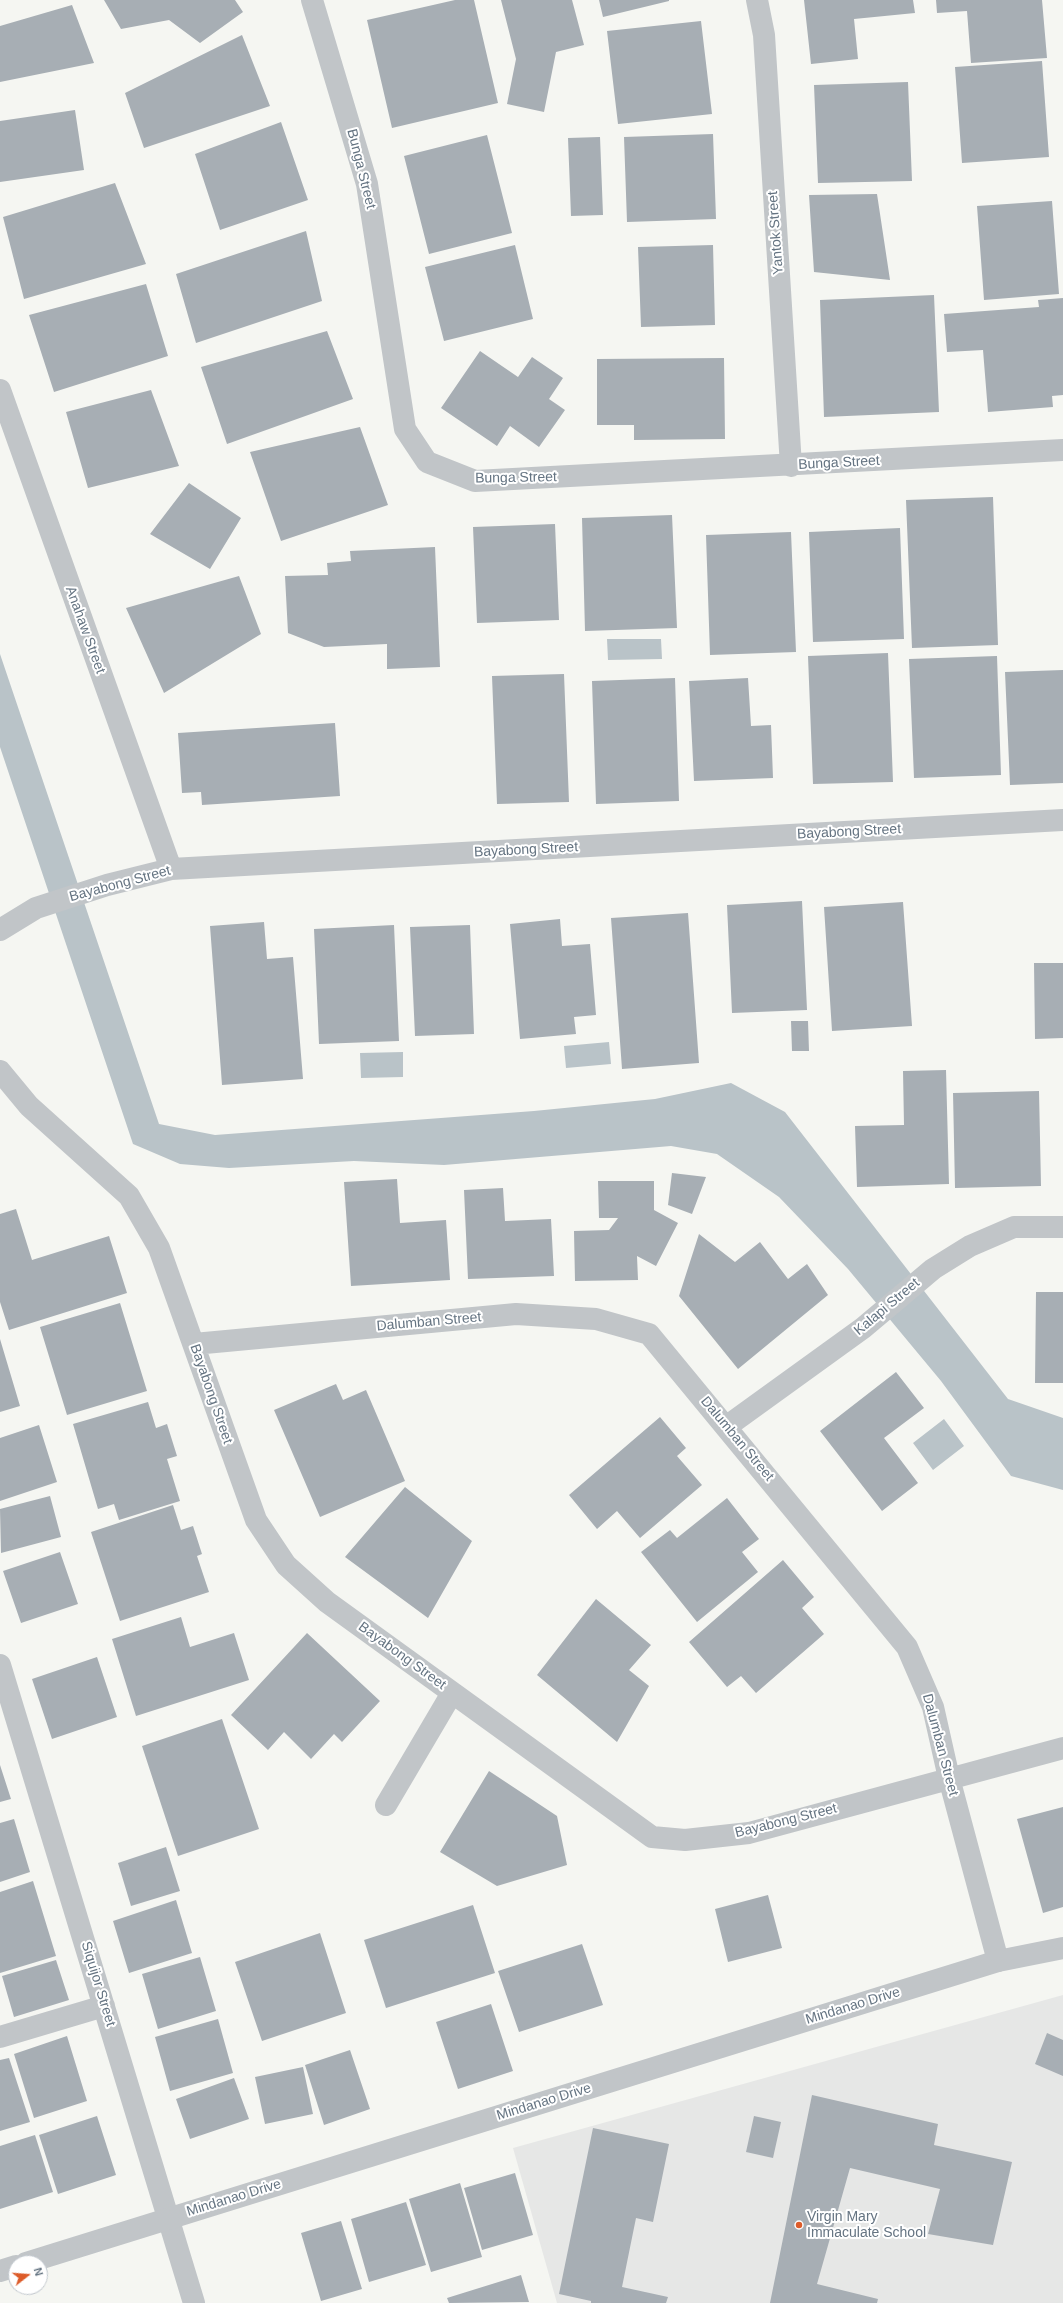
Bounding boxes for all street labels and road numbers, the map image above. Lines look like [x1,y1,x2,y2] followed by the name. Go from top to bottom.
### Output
[343,127,379,211] street label: Bunga Street
[765,191,787,275] street label: Yantok Street
[798,452,880,474] street label: Bunga Street
[475,469,557,487] street label: Bunga Street
[61,584,109,676] street label: Anahaw Street
[796,821,902,843] street label: Bayabong Street
[473,839,579,861] street label: Bayabong Street
[67,862,173,906] street label: Bayabong Street
[851,1275,923,1339] street label: Kalapi Street
[376,1309,482,1335] street label: Dalumban Street
[186,1342,236,1446] street label: Bayabong Street
[697,1393,777,1485] street label: Dalumban Street
[355,1619,449,1693] street label: Bayabong Street
[918,1692,962,1798] street label: Dalumban Street
[733,1800,839,1842] street label: Bayabong Street
[77,1939,119,2029] street label: Siquijor Street
[804,1984,902,2028] street label: Mindanao Drive
[495,2080,593,2124] street label: Mindanao Drive
[185,2176,283,2220] street label: Mindanao Drive

